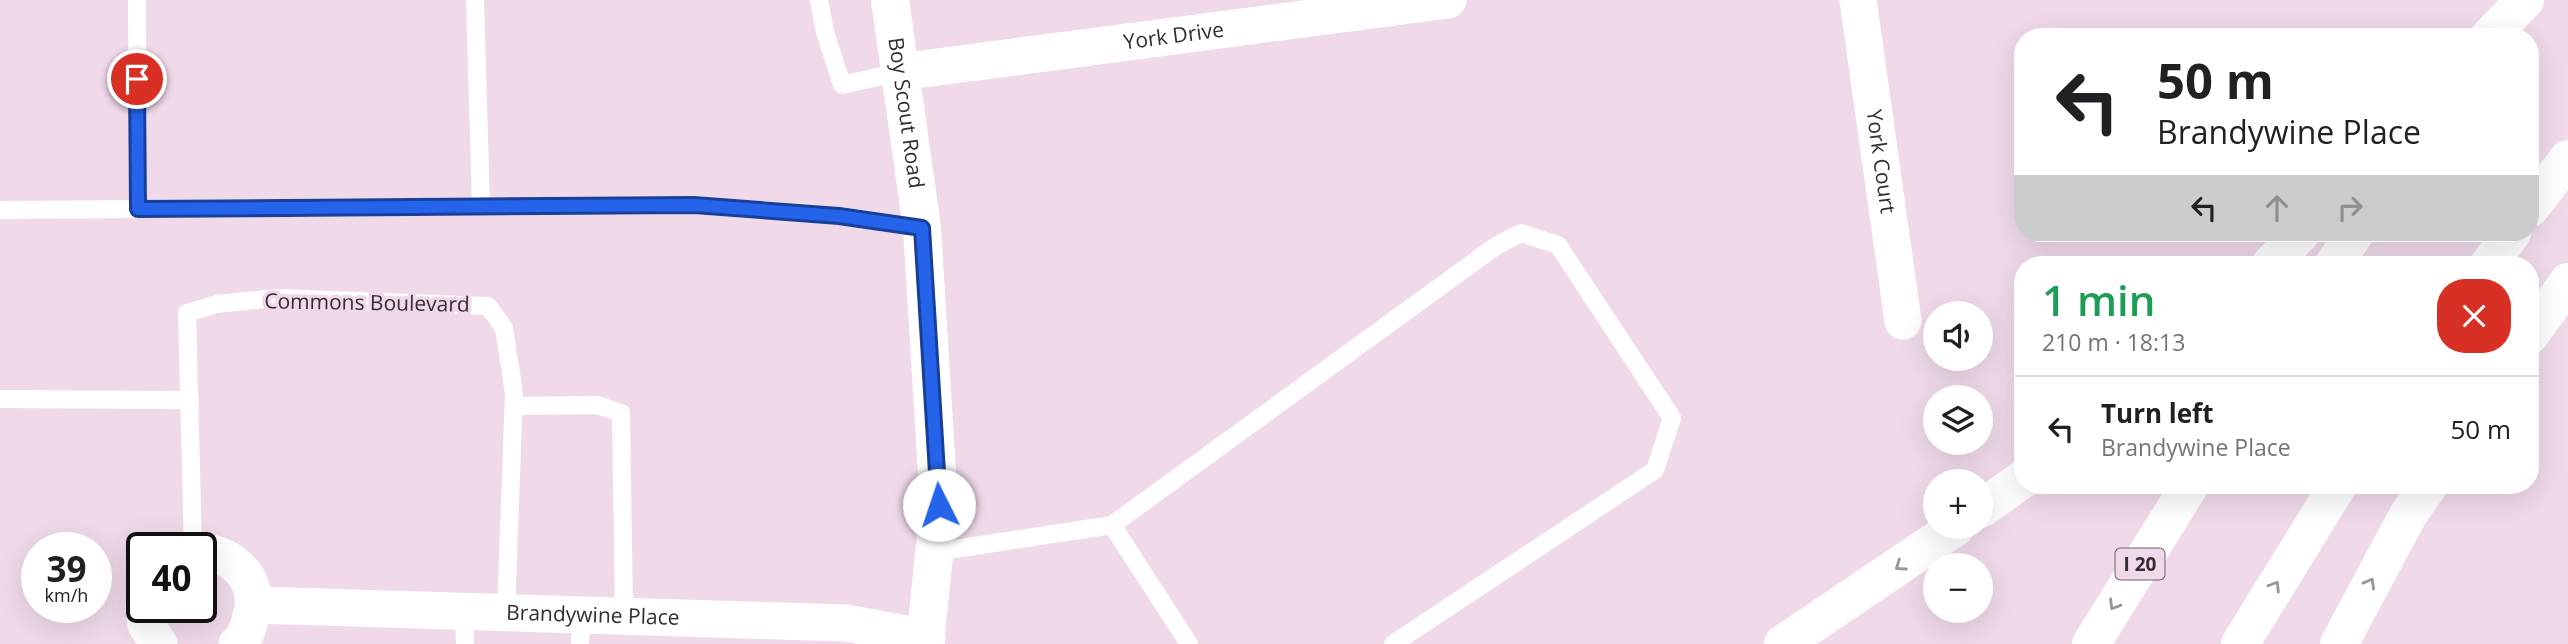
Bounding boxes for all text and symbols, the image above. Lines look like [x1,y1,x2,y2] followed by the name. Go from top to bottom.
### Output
[1122,15,1225,56] street label: York Drive
[882,35,931,190] street label: Boy Scout Road
[2157,47,2274,113] text: 50 m
[107,49,167,109] pin
[2042,56,2133,147] icon: left
[118,60,156,98] icon: arrive
[1861,108,1903,215] street label: York Court
[2157,110,2421,153] text: Brandywine Place
[2185,189,2223,227] icon: left
[2258,189,2296,227] icon: ahead
[2331,189,2369,227] icon: right
[2042,271,2155,328] text: 1 min
[2437,279,2511,353] button: close
[264,286,470,318] street label: Commons Boulevard
[1923,301,1993,623] map controls
[1923,301,1993,371] button: sound
[2042,326,2185,358] text: 210 m · 18:13
[1923,385,1993,455] button: layers
[2101,395,2213,431] text: Turn left
[2042,410,2080,448] icon: left
[2450,411,2511,447] text: 50 m
[2101,431,2291,463] text: Brandywine Place
[902,468,976,542] position arrow
[1923,469,1993,539] button: +
[126,532,217,623] speed limit sign: 40
[46,545,87,592] text: 39
[2116,548,2164,580] road number: I 20
[1923,553,1993,623] button: −
[1895,558,1908,570] one-way arrow
[2362,578,2375,591] one-way arrow
[2267,580,2280,593] one-way arrow
[45,583,88,607] text: km/h
[2110,597,2123,610] one-way arrow
[506,598,680,631] street label: Brandywine Place

